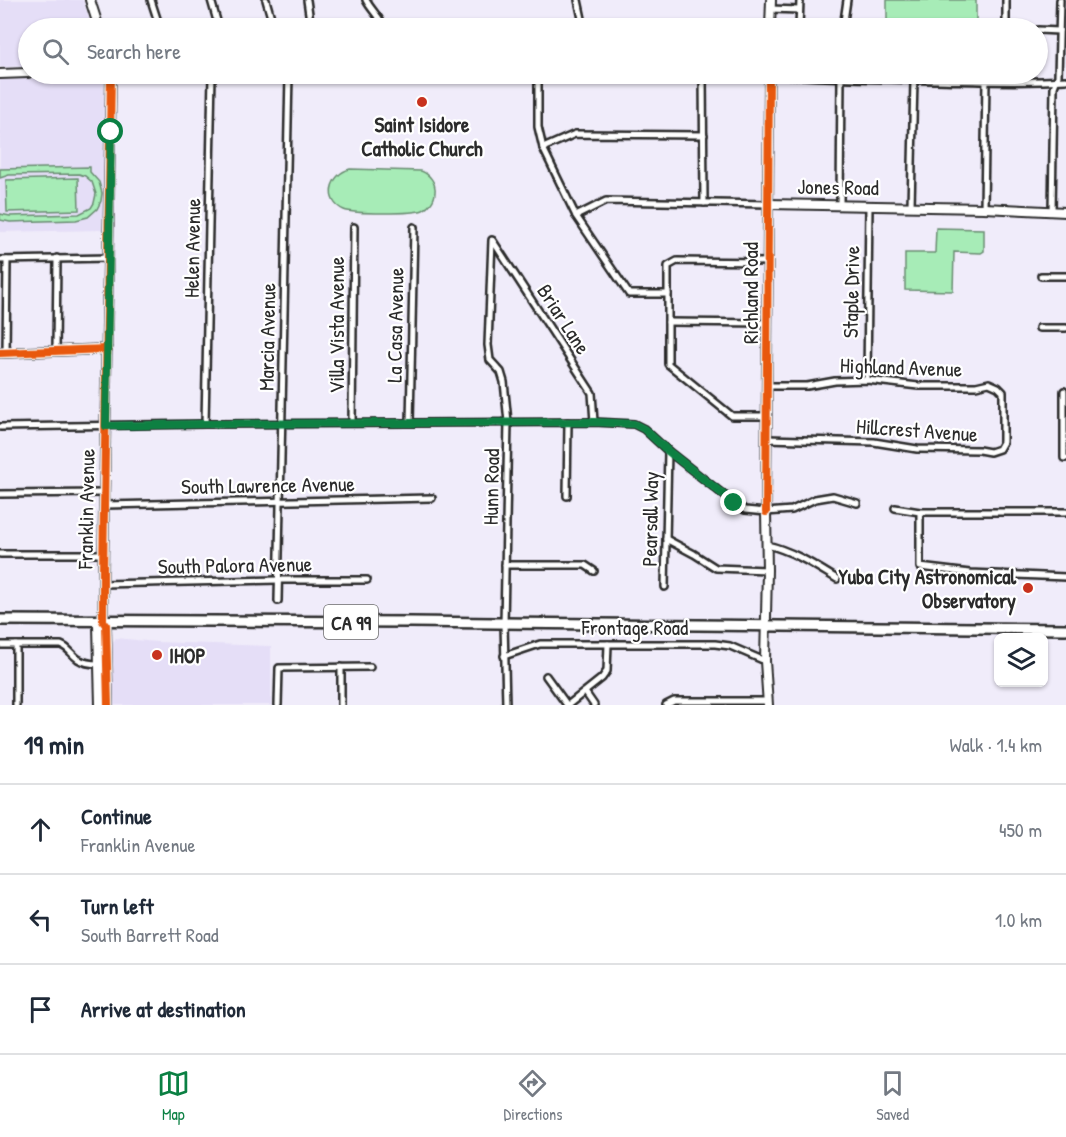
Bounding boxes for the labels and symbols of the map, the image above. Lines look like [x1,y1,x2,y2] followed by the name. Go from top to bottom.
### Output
[415,95,429,109] marker: Saint Isidore Catholic Church
[361,110,483,163] place label: Saint Isidore Catholic Church
[97,118,123,144] route start
[797,172,879,202] street label: Jones Road
[177,198,207,298] street label: Helen Avenue
[736,242,765,344] street label: Richland Road
[836,246,866,338] street label: Staple Drive
[322,257,351,393] street label: Villa Vista Avenue
[379,267,411,383] street label: La Casa Avenue
[530,278,598,360] street label: Briar Lane
[252,283,282,391] street label: Marcia Avenue
[839,350,963,384] street label: Highland Avenue
[855,411,979,449] street label: Hillcrest Avenue
[70,449,102,570] street label: Franklin Avenue
[476,449,506,525] street label: Hunn Road
[181,469,355,501] street label: South Lawrence Avenue
[635,471,665,567] street label: Pearsall Way
[720,489,746,515] route end
[158,549,312,581] street label: South Palora Avenue
[838,562,1016,616] place label: Yuba City Astronomical Observatory
[1021,581,1035,595] marker: Yuba City Astronomical Observatory
[324,605,378,639] road number: CA 99
[581,613,688,642] street label: Frontage Road
[169,641,206,670] place label: IHOP
[150,648,164,662] marker: IHOP

